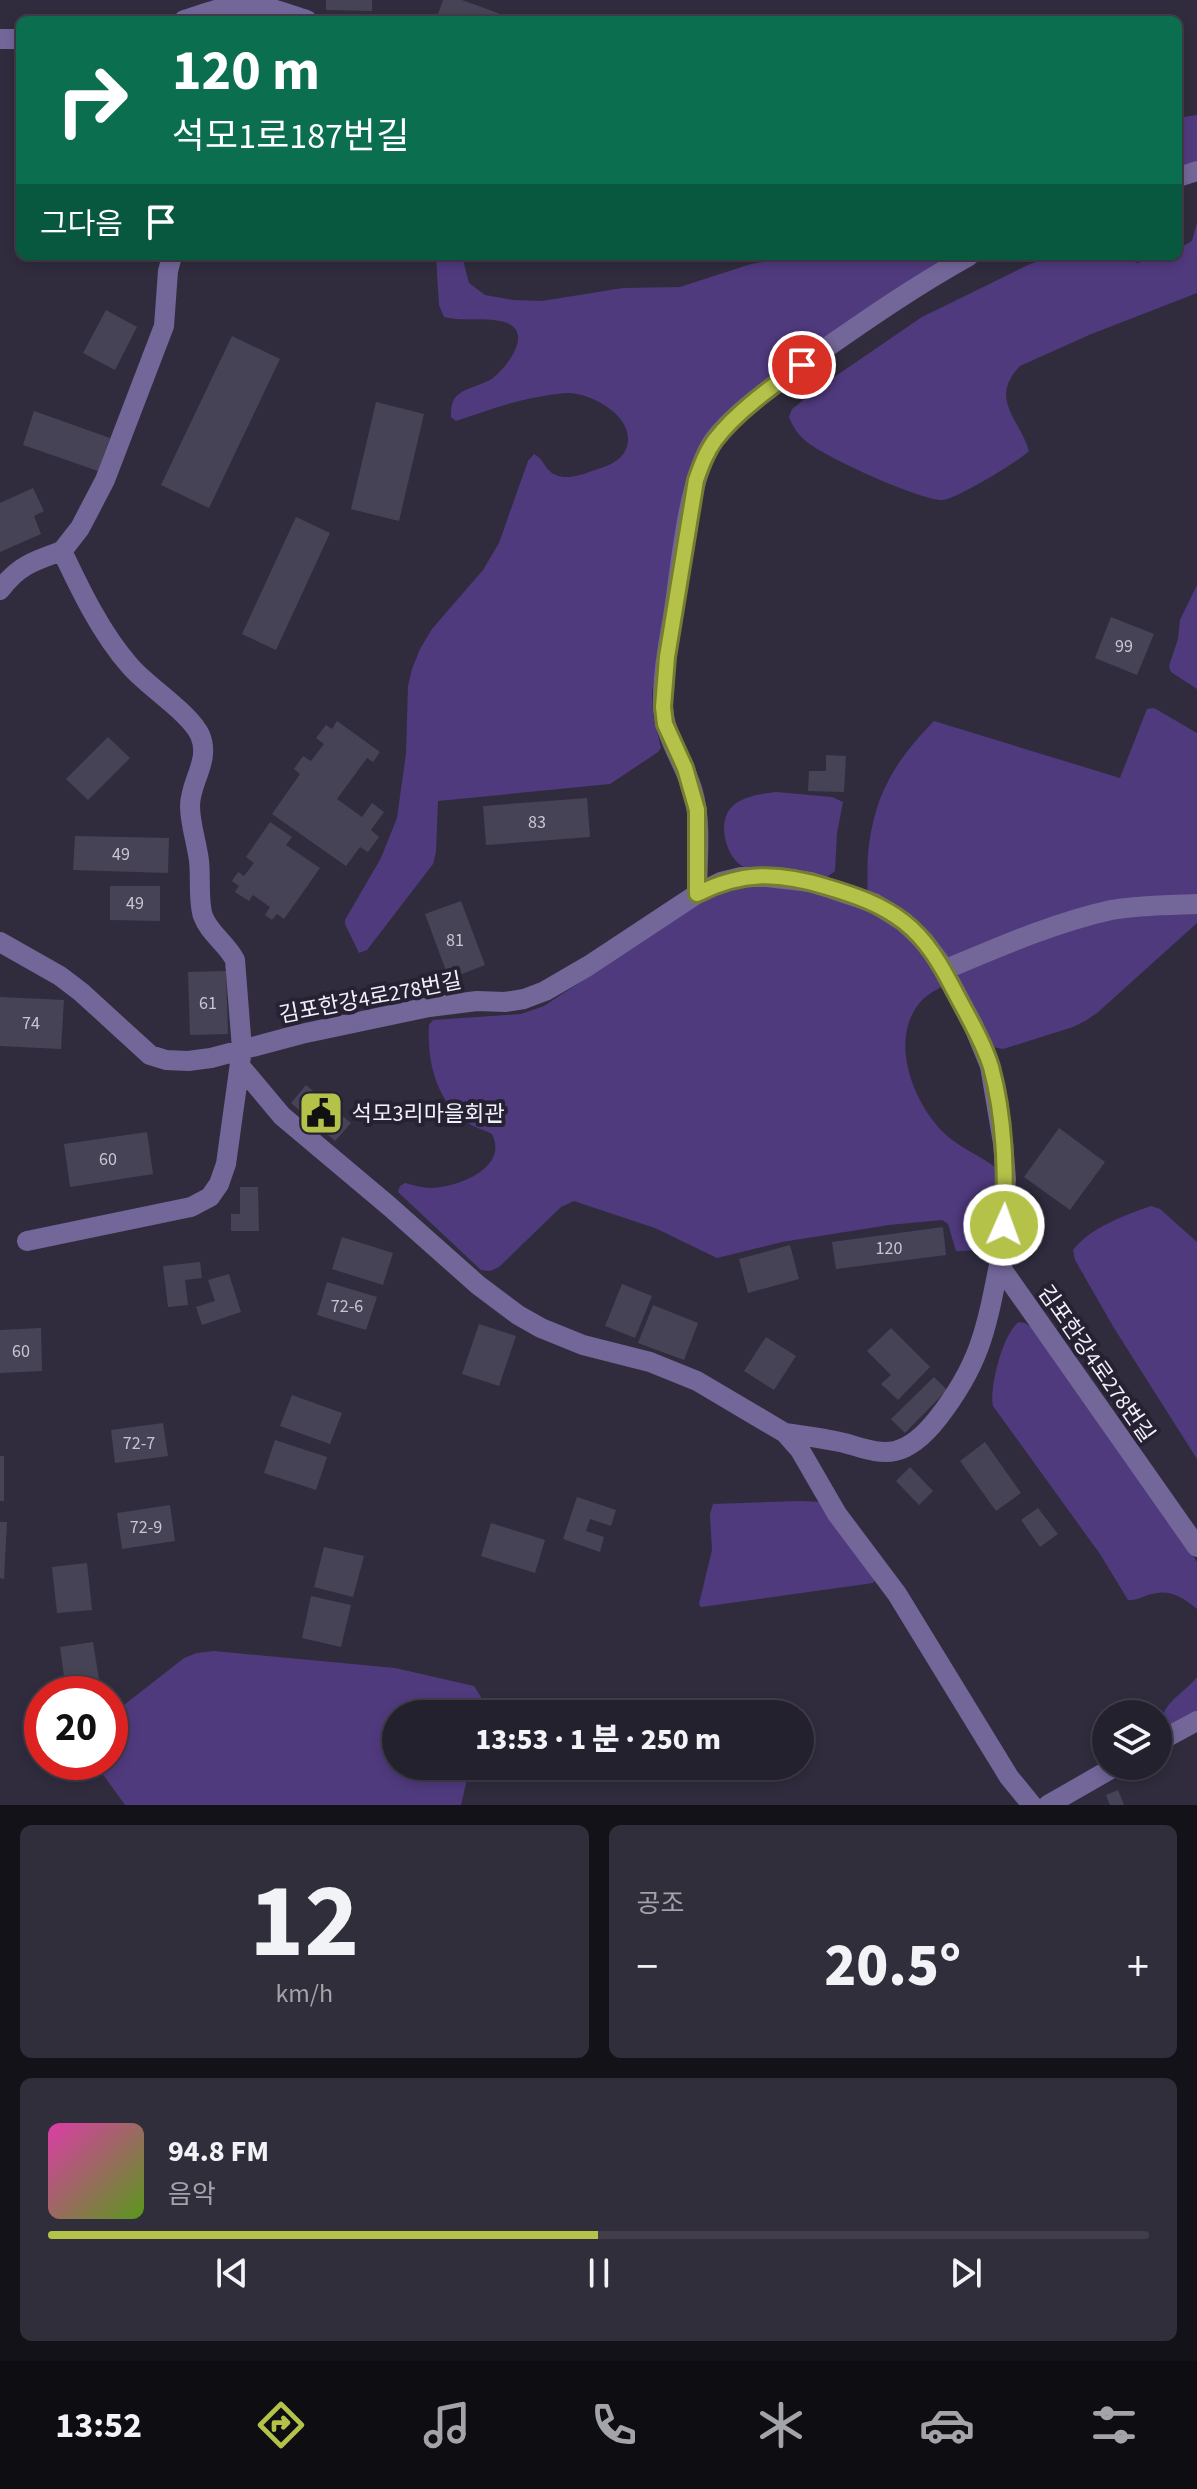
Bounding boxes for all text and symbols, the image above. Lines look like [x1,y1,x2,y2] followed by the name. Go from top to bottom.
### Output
[172,32,320,111] text: 120 m
[40,48,144,152] icon: right
[172,111,409,162] text: 석모1로187번길
[139,200,183,244] icon: arrive
[40,203,123,246] text: 그다음
[768,331,836,399] pin
[780,343,824,387] icon: arrive
[1115,634,1133,659] house number: 99
[528,810,546,835] house number: 83
[112,842,130,867] house number: 49
[126,891,144,916] house number: 49
[446,928,464,953] house number: 81
[276,965,464,1031] street label: 김포한강4로278번길
[199,991,217,1016] house number: 61
[22,1011,40,1036] house number: 74
[297,1089,345,1137] public building icon: 석모3리마을회관
[352,1098,505,1130] place label: 석모3리마을회관
[99,1147,117,1172] house number: 60
[962,1183,1046,1267] position arrow
[876,1236,902,1261] house number: 120
[1030,1278,1162,1449] street label: 김포한강4로278번길
[331,1294,363,1319] house number: 72-6
[12,1339,30,1364] house number: 60
[123,1431,155,1456] house number: 72-7
[130,1515,162,1540] house number: 72-9
[24,1676,128,1780] speed limit sign: 20
[1092,1700,1172,1780] map controls
[1092,1700,1172,1780] button: layers
[475,1718,721,1761] text: 13:53 · 1 분 · 250 m
[249,1849,359,1997] text: 12
[637,1885,684,1922] text: 공조
[824,1924,961,2009] text: 20.5°
[637,1936,658,1999] text: −
[1127,1936,1149,1999] text: +
[275,1975,333,2012] text: km/h
[168,2130,269,2173] text: 94.8 FM
[168,2176,216,2213] text: 음악
[210,2251,254,2295] icon: previous
[577,2251,621,2295] icon: pause
[944,2251,988,2295] icon: next
[253,2397,309,2453] icon: directions
[419,2397,475,2453] icon: music
[586,2397,642,2453] icon: phone
[753,2397,809,2453] icon: climate
[919,2397,975,2453] icon: car
[1086,2397,1142,2453] icon: filters
[55,2400,142,2451] text: 13:52

